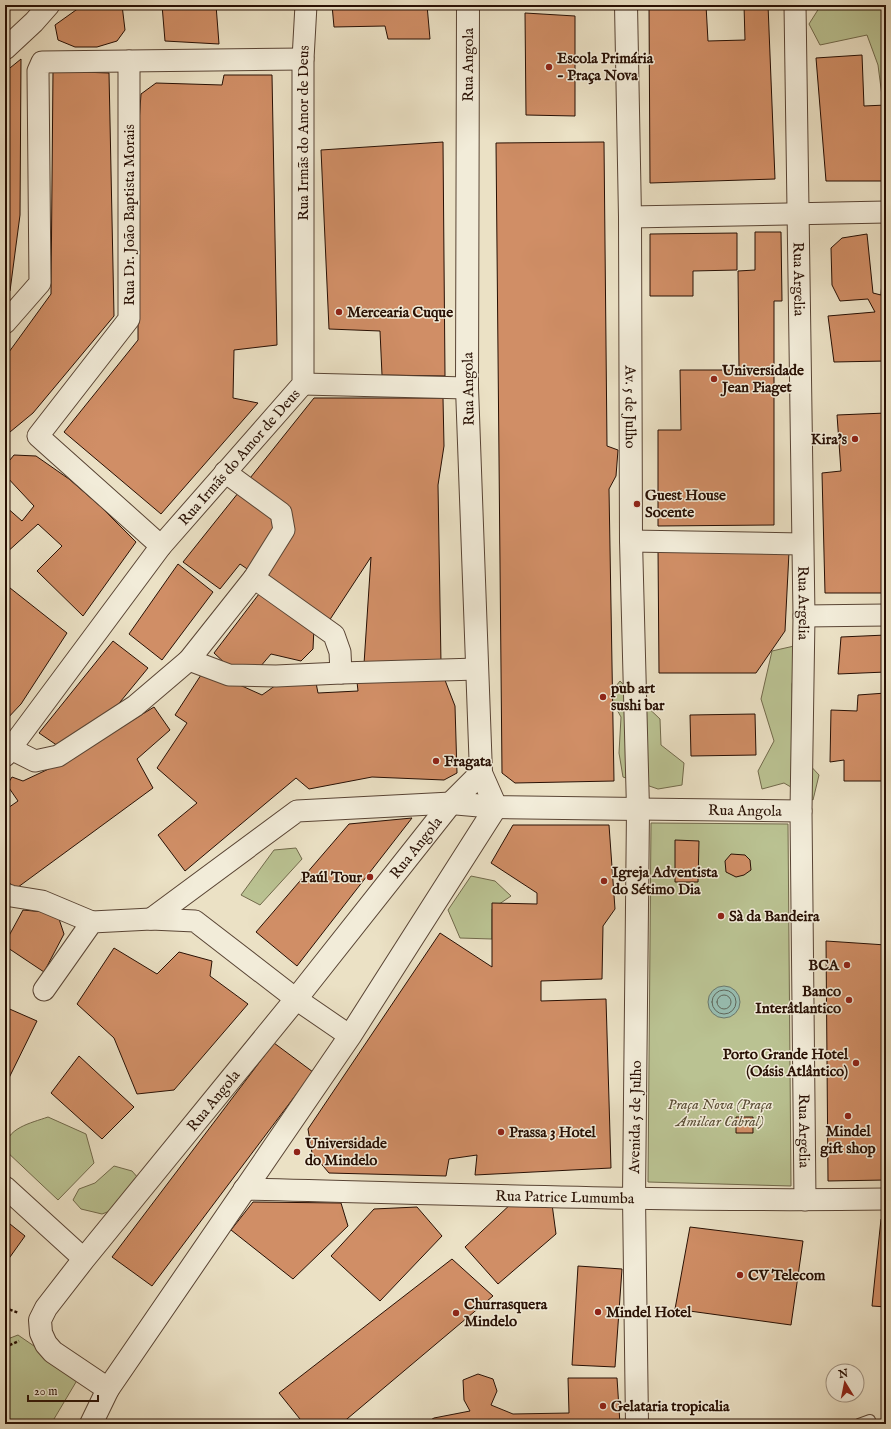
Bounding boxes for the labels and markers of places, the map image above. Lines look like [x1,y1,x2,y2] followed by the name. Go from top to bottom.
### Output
[557,49,654,85] place label: Escola Primária - Praça Nova
[544,62,554,72] marker: Escola Primária - Praça Nova
[347,303,453,322] place label: Mercearia Cuque
[334,307,344,317] marker: Mercearia Cuque
[720,361,804,397] place label: Universidade Jean Piaget
[709,374,719,384] marker: Universidade Jean Piaget
[811,430,848,449] place label: Kira's
[850,434,860,444] marker: Kira's
[645,486,726,522] place label: Guest House Socente
[632,499,642,509] marker: Guest House Socente
[610,679,665,715] place label: pub art sushi bar
[598,692,608,702] marker: pub art sushi bar
[444,752,492,771] place label: Fragata
[431,756,441,766] marker: Fragata
[612,863,718,899] place label: Igreja Adventista do Sétimo Dia
[301,868,362,887] place label: Paúl Tour
[365,872,375,882] marker: Paúl Tour
[599,876,609,886] marker: Igreja Adventista do Sétimo Dia
[729,907,820,926] place label: Sà da Bandeira
[716,911,726,921] marker: Sà da Bandeira
[808,956,840,975] place label: BCA
[842,960,852,970] marker: BCA
[755,982,841,1018] place label: Banco Interâtlantico
[844,995,854,1005] marker: Banco Interâtlantico
[723,1045,849,1081] place label: Porto Grande Hotel (Oásis Atlântico)
[851,1058,861,1068] marker: Porto Grande Hotel (Oásis Atlântico)
[843,1111,853,1121] marker: Mindel gift shop
[820,1122,876,1158] place label: Mindel gift shop
[509,1123,597,1142] place label: Prassa 3 Hotel
[496,1127,506,1137] marker: Prassa 3 Hotel
[304,1134,387,1170] place label: Universidade do Mindelo
[292,1147,302,1157] marker: Universidade do Mindelo
[748,1266,826,1285] place label: CV Telecom
[735,1270,745,1280] marker: CV Telecom
[464,1295,548,1331] place label: Churrasquera Mindelo
[606,1303,692,1322] place label: Mindel Hotel
[593,1307,603,1317] marker: Mindel Hotel
[451,1308,461,1318] marker: Churrasquera Mindelo
[611,1397,730,1416] place label: Gelataria tropicalia
[598,1401,608,1411] marker: Gelataria tropicalia

